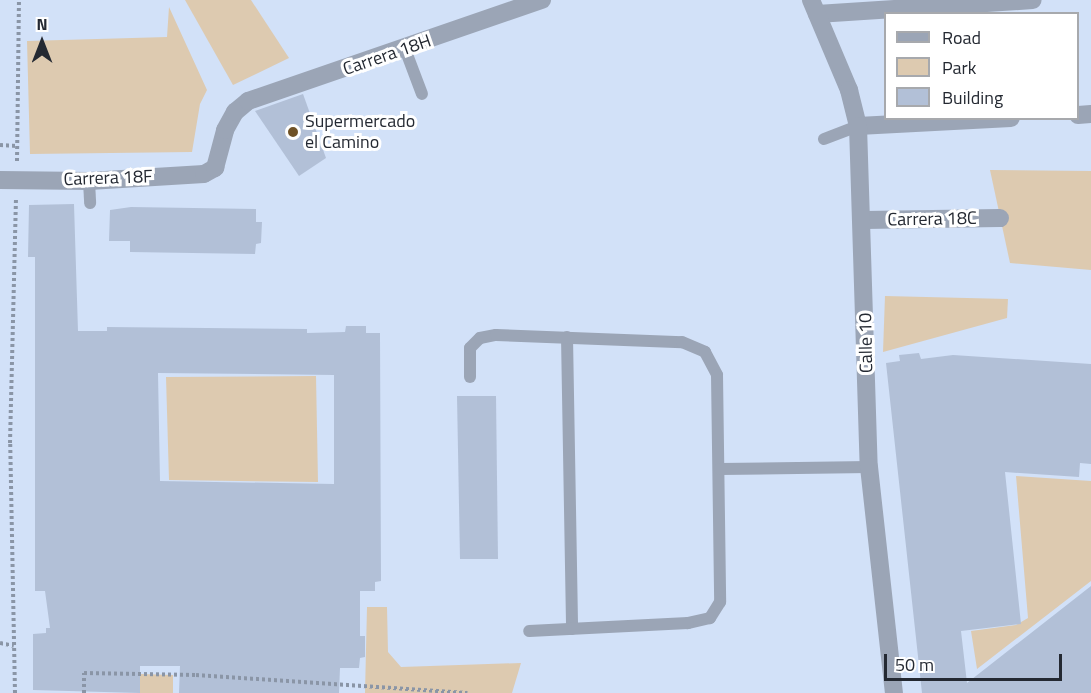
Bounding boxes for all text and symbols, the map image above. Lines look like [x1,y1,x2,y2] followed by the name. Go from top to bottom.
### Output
[12,12,72,72] north arrow
[36,12,48,36] text: N
[884,12,1079,120] legend
[942,24,981,51] text: Road
[340,30,434,80] street label: Carrera 18H
[942,54,976,81] text: Park
[942,84,1003,111] text: Building
[305,111,415,154] place label: Supermercado el Camino
[286,125,300,139] marker: Supermercado el Camino
[63,166,153,190] street label: Carrera 18F
[887,207,977,231] street label: Carrera 18C
[855,313,877,373] street label: Calle 10
[887,642,1066,680] scale bar
[895,651,934,678] text: 50 m

